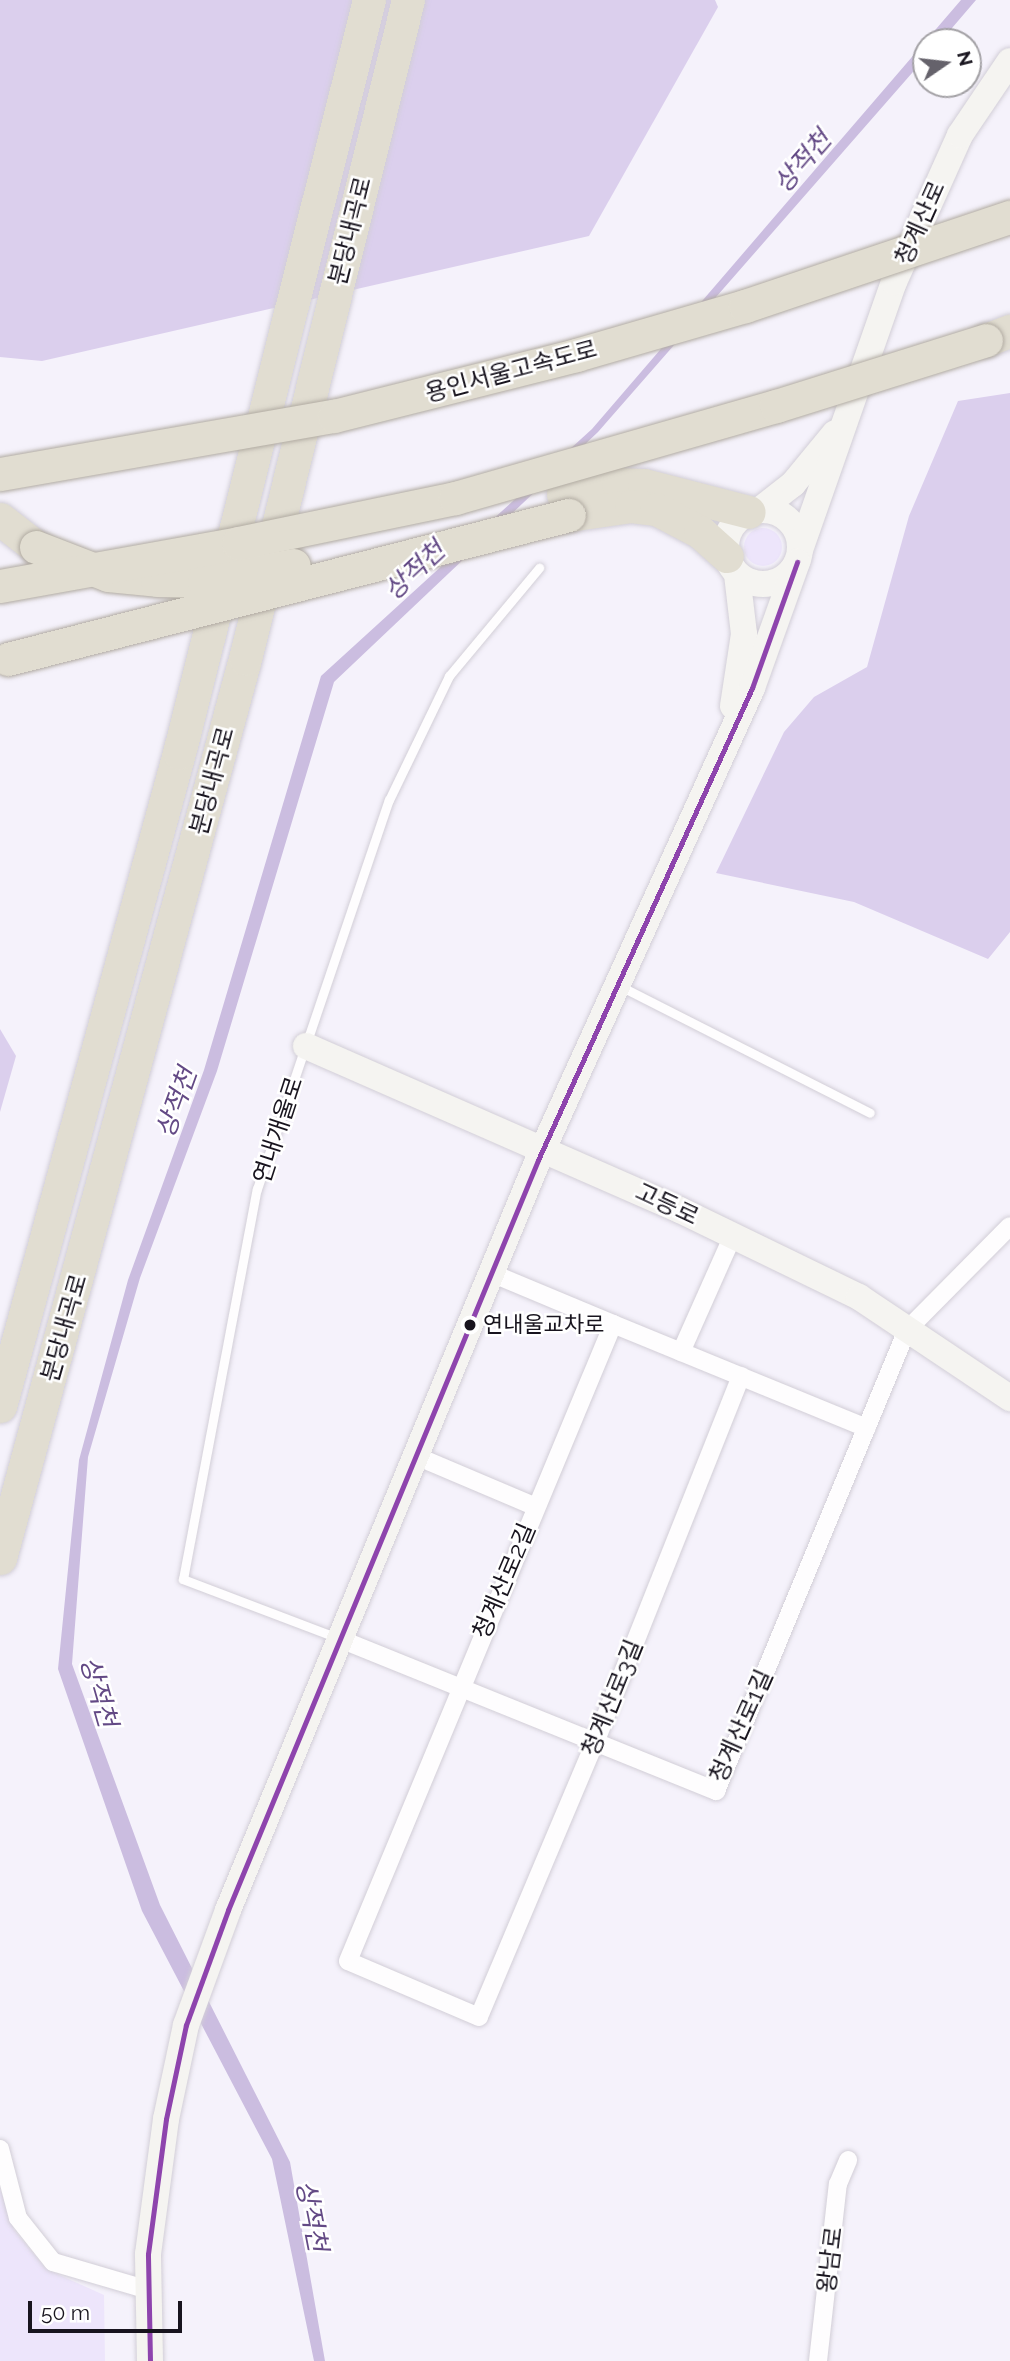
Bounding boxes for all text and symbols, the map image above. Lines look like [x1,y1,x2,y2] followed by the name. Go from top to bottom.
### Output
[912,28,982,98] north arrow
[953,49,978,68] text: N
[768,125,838,199] water label: 상적천
[323,174,377,288] street label: 분당내곡로
[889,177,951,269] street label: 청계산로
[422,334,600,408] street label: 용인서울고속도로
[378,535,452,607] water label: 상적천
[184,724,240,838] street label: 분당내곡로
[150,1064,204,1142] water label: 상적천
[247,1073,309,1187] street label: 연내개울로
[631,1177,703,1231] street label: 고등로
[35,1271,93,1385] street label: 분당내곡로
[483,1312,604,1338] place label: 연내울교차로
[463,1318,477,1332] marker: 연내울교차로
[467,1519,541,1643] street label: 청계산로2길
[576,1635,648,1761] street label: 청계산로3길
[73,1653,123,1731] water label: 상적천
[703,1665,779,1787] street label: 청계산로1길
[289,2178,333,2254] water label: 상적천
[812,2225,848,2295] street label: 왕남로
[32,2288,186,2332] scale bar
[41,2300,90,2325] text: 50 m

